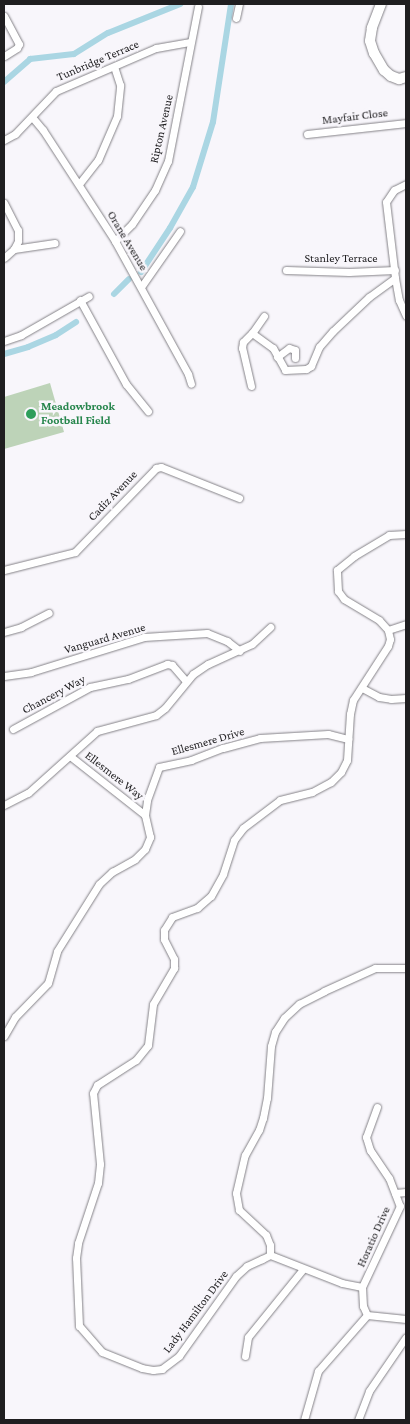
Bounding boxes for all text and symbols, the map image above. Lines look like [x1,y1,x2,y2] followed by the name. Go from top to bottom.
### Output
[55,37,141,85] street label: Tunbridge Terrace
[147,93,177,165] street label: Ripton Avenue
[321,106,389,128] street label: Mayfair Close
[104,209,150,273] street label: Orane Avenue
[304,252,378,266] street label: Stanley Terrace
[41,400,115,428] place label: Meadowbrook Football Field
[25,408,37,420] marker: Meadowbrook Football Field
[85,468,141,524] street label: Cadiz Avenue
[63,621,147,657] street label: Vanguard Avenue
[20,672,88,718] street label: Chancery Way
[170,725,246,759] street label: Ellesmere Drive
[82,749,146,803] street label: Ellesmere Way
[354,1204,394,1270] street label: Horatio Drive
[160,1268,232,1356] street label: Lady Hamilton Drive

